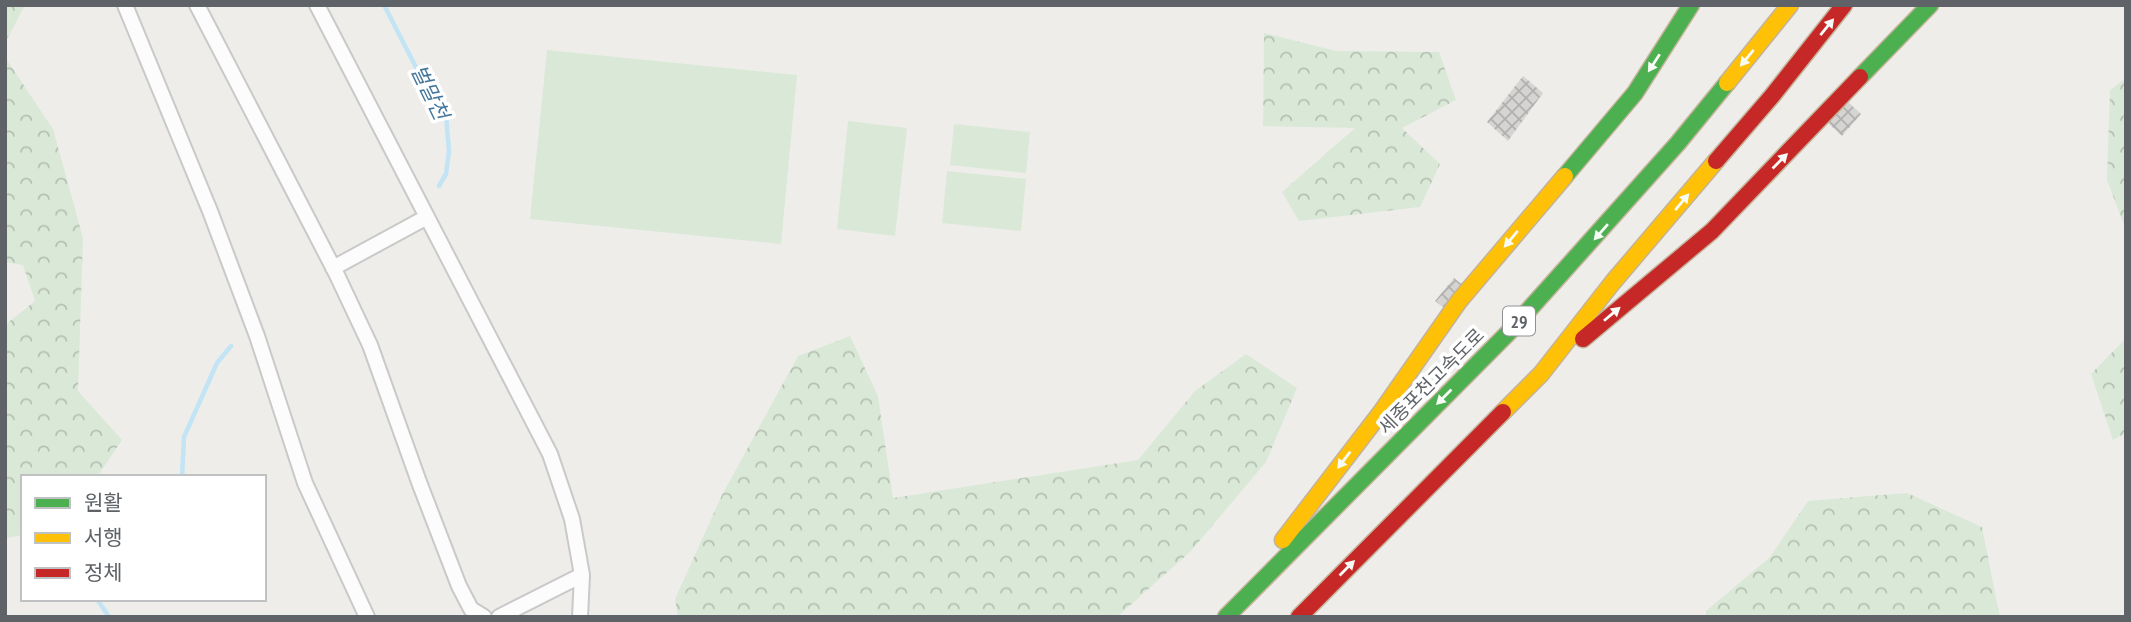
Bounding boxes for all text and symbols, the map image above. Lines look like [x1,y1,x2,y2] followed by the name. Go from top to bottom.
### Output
[1819,18,1834,35] one-way arrow
[1740,49,1755,67] one-way arrow
[1648,53,1661,72] one-way arrow
[405,60,456,126] water label: 벌말천
[1772,153,1788,169] one-way arrow
[1674,193,1689,210] one-way arrow
[1593,223,1609,241] one-way arrow
[1504,231,1519,248] one-way arrow
[1503,306,1535,335] road number: 29
[1604,307,1621,322] one-way arrow
[1373,323,1489,439] street label: 세종포천고속도로
[1437,388,1453,405] one-way arrow
[1337,450,1352,468] one-way arrow
[21,475,266,601] legend
[84,489,123,516] text: 원활
[84,524,123,551] text: 서행
[84,559,123,586] text: 정체
[1339,560,1356,577] one-way arrow

